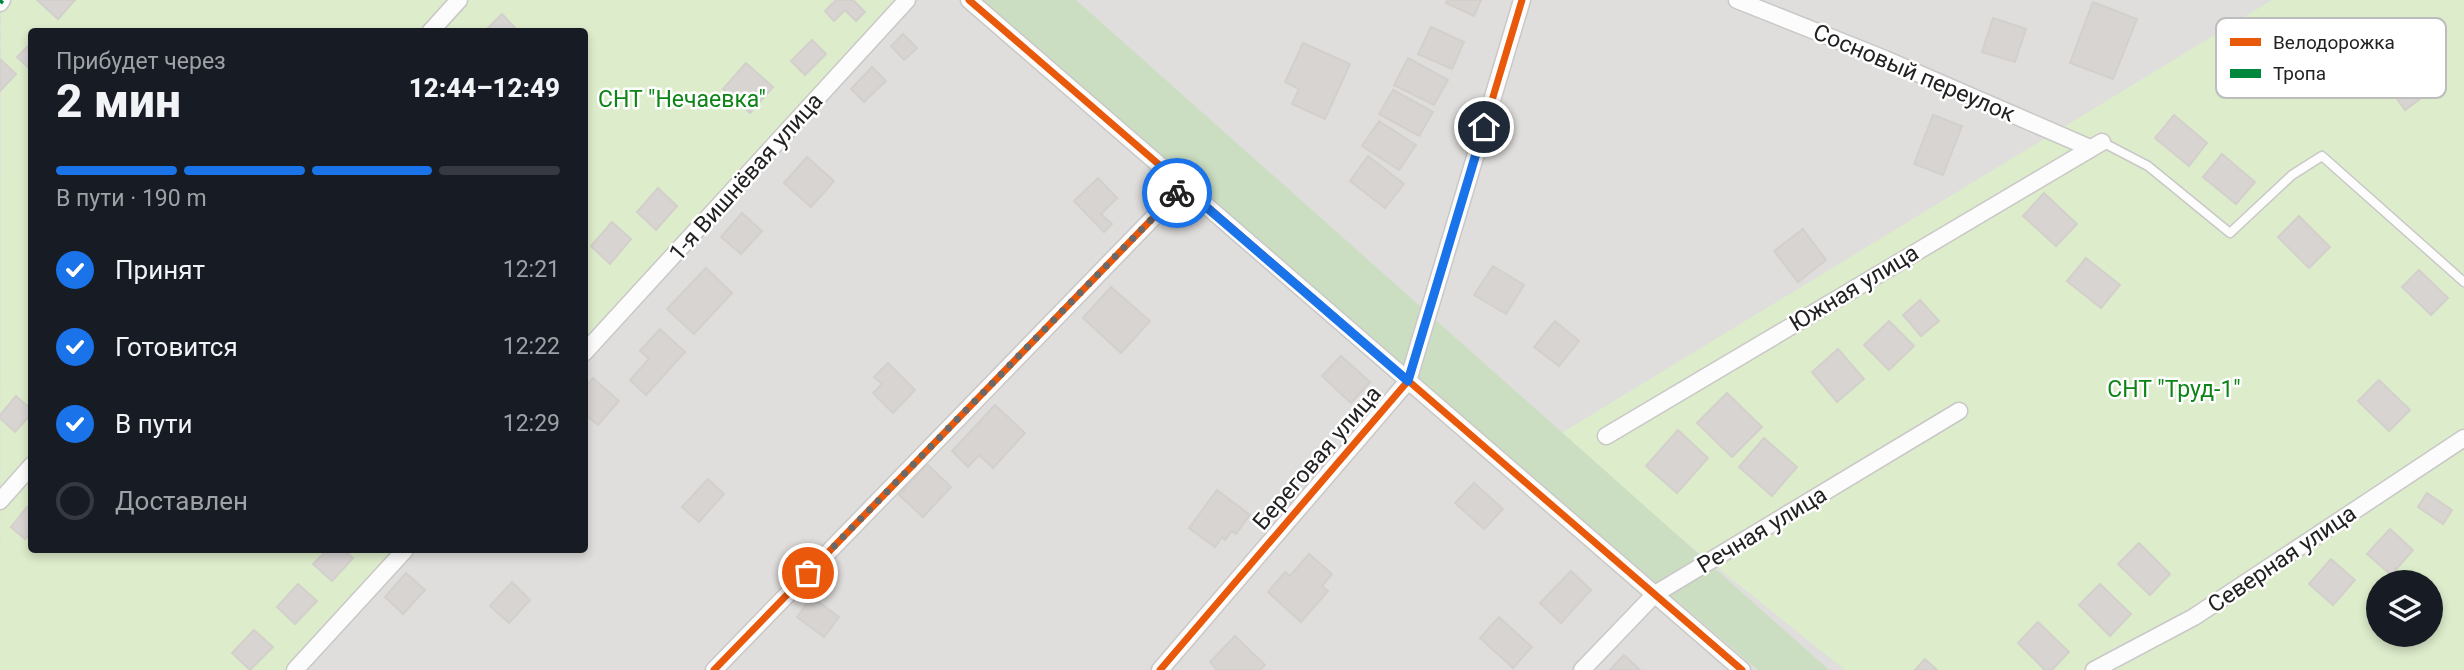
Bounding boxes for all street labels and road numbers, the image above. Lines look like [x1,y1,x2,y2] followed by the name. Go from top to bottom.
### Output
[1809,18,2019,128] street label: Сосновый переулок
[664,88,828,266] street label: 1-я Вишнёвая улица
[1785,239,1923,337] street label: Южная улица
[1247,381,1387,535] street label: Береговая улица
[1692,481,1832,579] street label: Речная улица
[2203,500,2361,618] street label: Северная улица

